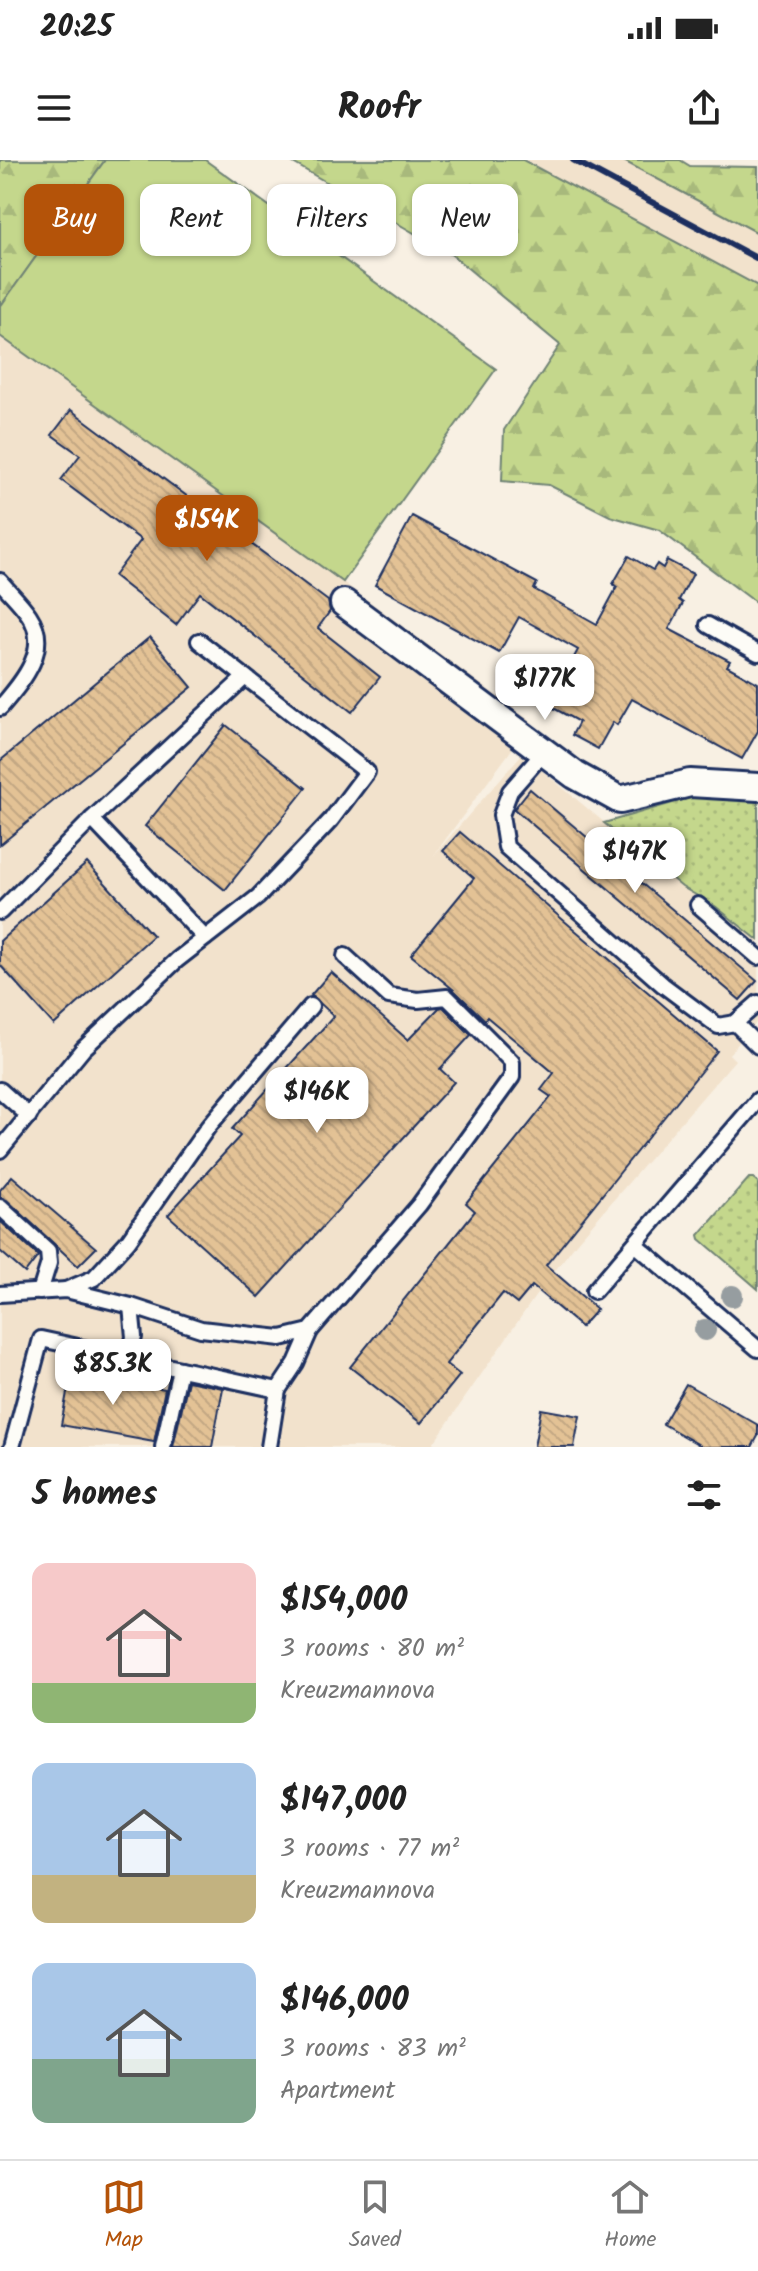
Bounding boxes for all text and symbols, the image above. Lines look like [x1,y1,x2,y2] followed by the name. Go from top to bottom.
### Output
[40,4,113,52] text: 20:25
[337,80,421,137] text: Roofr
[32,86,76,130] icon: menu
[682,86,726,130] icon: share
[24,184,124,256] chip: Buy
[140,184,251,256] chip: Rent
[267,184,396,256] chip: Filters
[412,184,518,256] chip: New
[151,495,263,563] pin: $154K
[174,500,240,542] text: $154K
[489,654,601,722] pin: $177K
[513,659,577,701] text: $177K
[579,827,691,895] pin: $147K
[602,832,668,874] text: $147K
[261,1067,373,1135] pin: $146K
[283,1072,351,1114] text: $146K
[48,1339,178,1407] pin: $85.3K
[73,1344,153,1386] text: $85.3K
[32,1468,157,1522] text: 5 homes
[682,1473,726,1517] icon: filters
[280,1574,407,1628] text: $154,000
[96,1595,192,1691] icon: home
[280,1628,464,1670] text: 3 rooms · 80 m²
[280,1670,435,1712] text: Kreuzmannova
[280,1774,406,1828] text: $147,000
[96,1795,192,1891] icon: home
[280,1828,459,1870] text: 3 rooms · 77 m²
[280,1870,435,1912] text: Kreuzmannova
[280,1974,409,2028] text: $146,000
[96,1995,192,2091] icon: home
[280,2028,466,2070] text: 3 rooms · 83 m²
[280,2070,395,2112] text: Apartment
[102,2175,146,2258] tab: Map
[349,2175,401,2258] tab: Saved
[604,2175,656,2258] tab: Home

